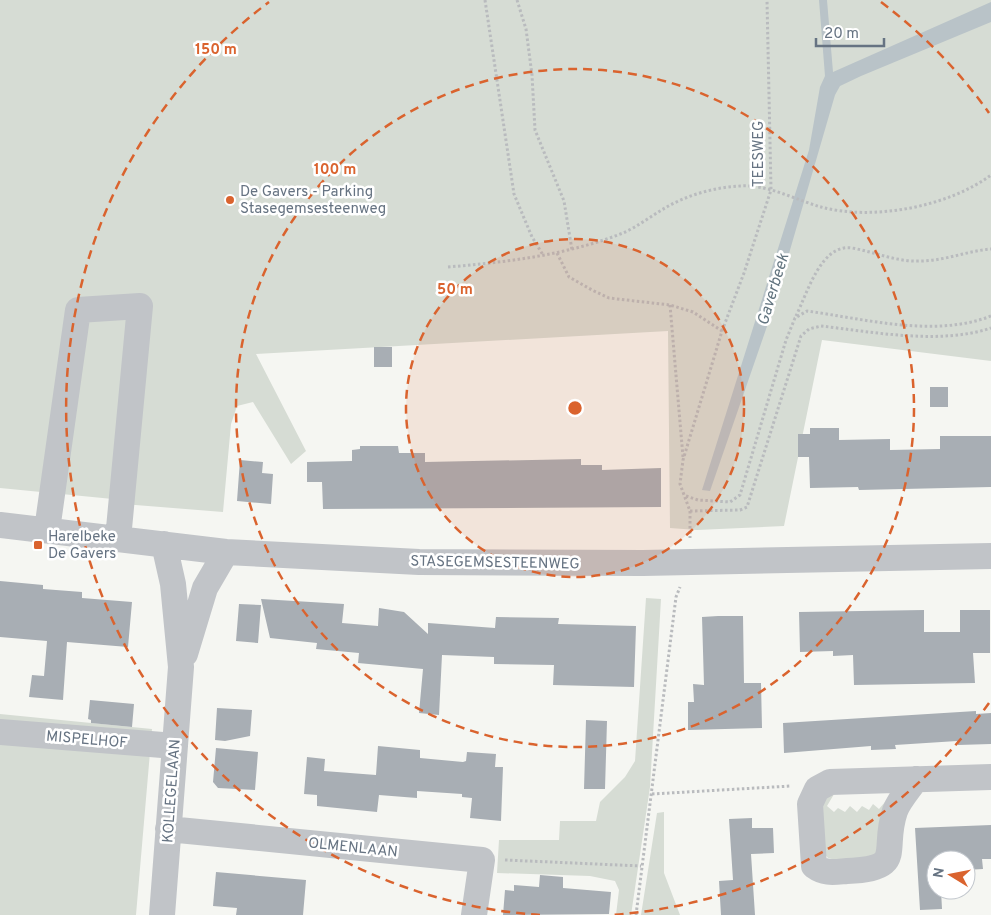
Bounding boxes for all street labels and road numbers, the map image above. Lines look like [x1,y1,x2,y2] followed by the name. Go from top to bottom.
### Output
[750,121,769,187] street label: TEESWEG
[410,553,580,574] street label: STASEGEMSESTEENWEG
[45,727,128,754] street label: MISPELHOF
[159,738,186,844] street label: KOLLEGELAAN
[307,834,399,863] street label: OLMENLAAN

